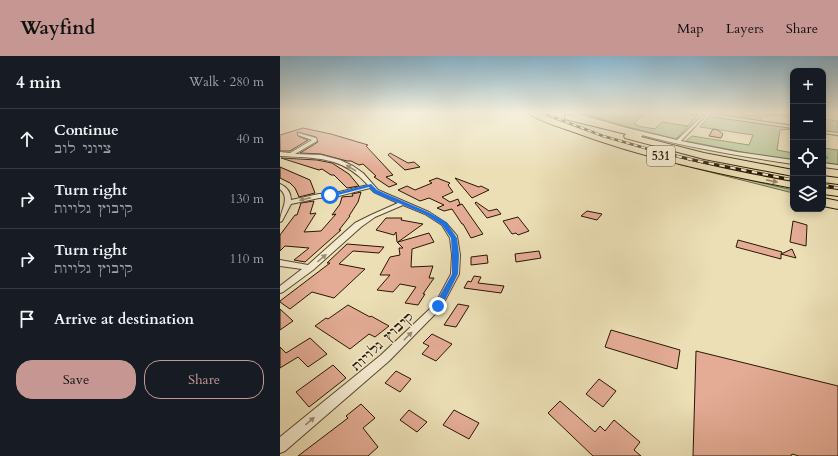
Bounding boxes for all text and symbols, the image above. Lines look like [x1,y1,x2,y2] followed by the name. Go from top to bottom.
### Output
[20,15,95,41] text: Wayfind
[677,19,704,38] text: Map
[726,19,764,38] text: Layers
[786,19,818,38] text: Share
[790,68,826,212] map controls
[790,68,826,104] button: +
[16,71,61,94] text: 4 min
[189,73,264,91] text: Walk · 280 m
[790,104,826,140] button: −
[54,120,119,140] text: Continue
[16,128,38,150] icon: ahead
[236,130,264,148] text: 40 m
[54,140,111,158] text: ציוני לוב
[790,140,826,176] button: locate
[647,146,675,166] road number: 531
[345,164,357,171] one-way arrow
[790,176,826,212] button: layers
[766,179,778,185] one-way arrow
[54,180,127,200] text: Turn right
[321,186,339,204] route start
[16,188,38,210] icon: right
[230,190,264,208] text: 130 m
[299,196,311,202] one-way arrow
[54,200,133,218] text: קיבוץ גלויות
[54,240,127,260] text: Turn right
[16,248,38,270] icon: right
[230,250,264,268] text: 110 m
[317,253,327,263] one-way arrow
[54,260,133,278] text: קיבוץ גלויות
[429,297,447,315] route end
[16,308,38,330] icon: arrive
[348,308,418,375] street label: קיבוץ גלויות
[54,309,194,329] text: Arrive at destination
[403,331,413,341] one-way arrow
[16,360,136,399] button: Save
[144,360,264,399] button: Share
[305,416,315,425] one-way arrow

